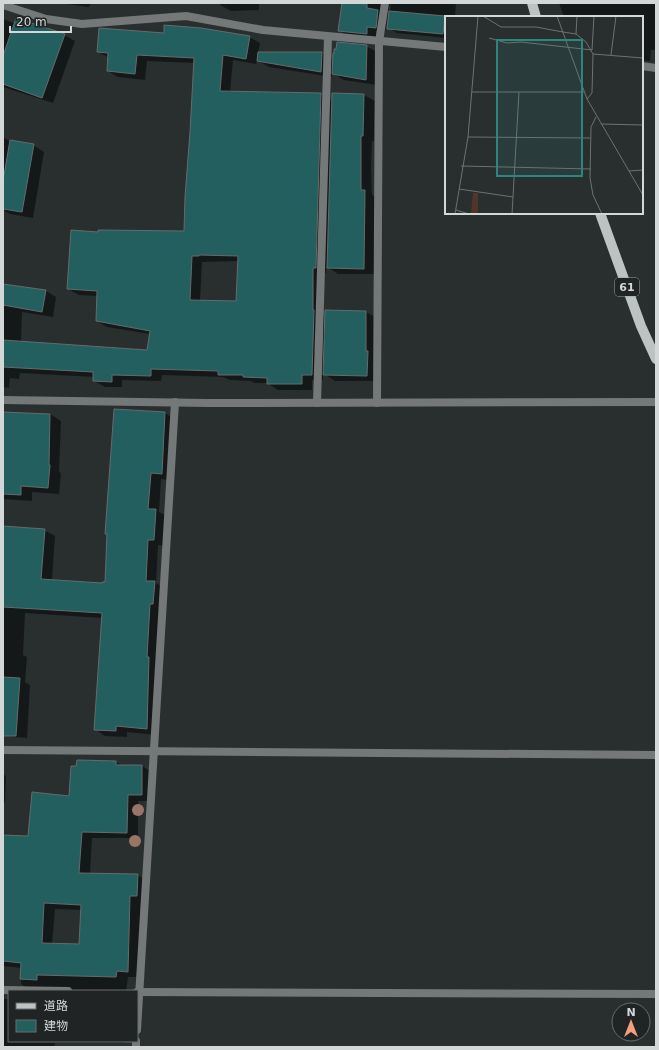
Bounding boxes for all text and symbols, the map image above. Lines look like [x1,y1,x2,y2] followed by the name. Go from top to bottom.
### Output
[10,8,71,34] scale bar
[16,15,47,29] text: 20 m
[445,16,643,214] inset map
[615,278,639,296] road number: 61
[8,990,138,1042] legend
[44,999,68,1013] text: 道路
[611,1002,651,1042] north arrow
[626,1006,636,1019] text: N
[44,1019,68,1033] text: 建物

